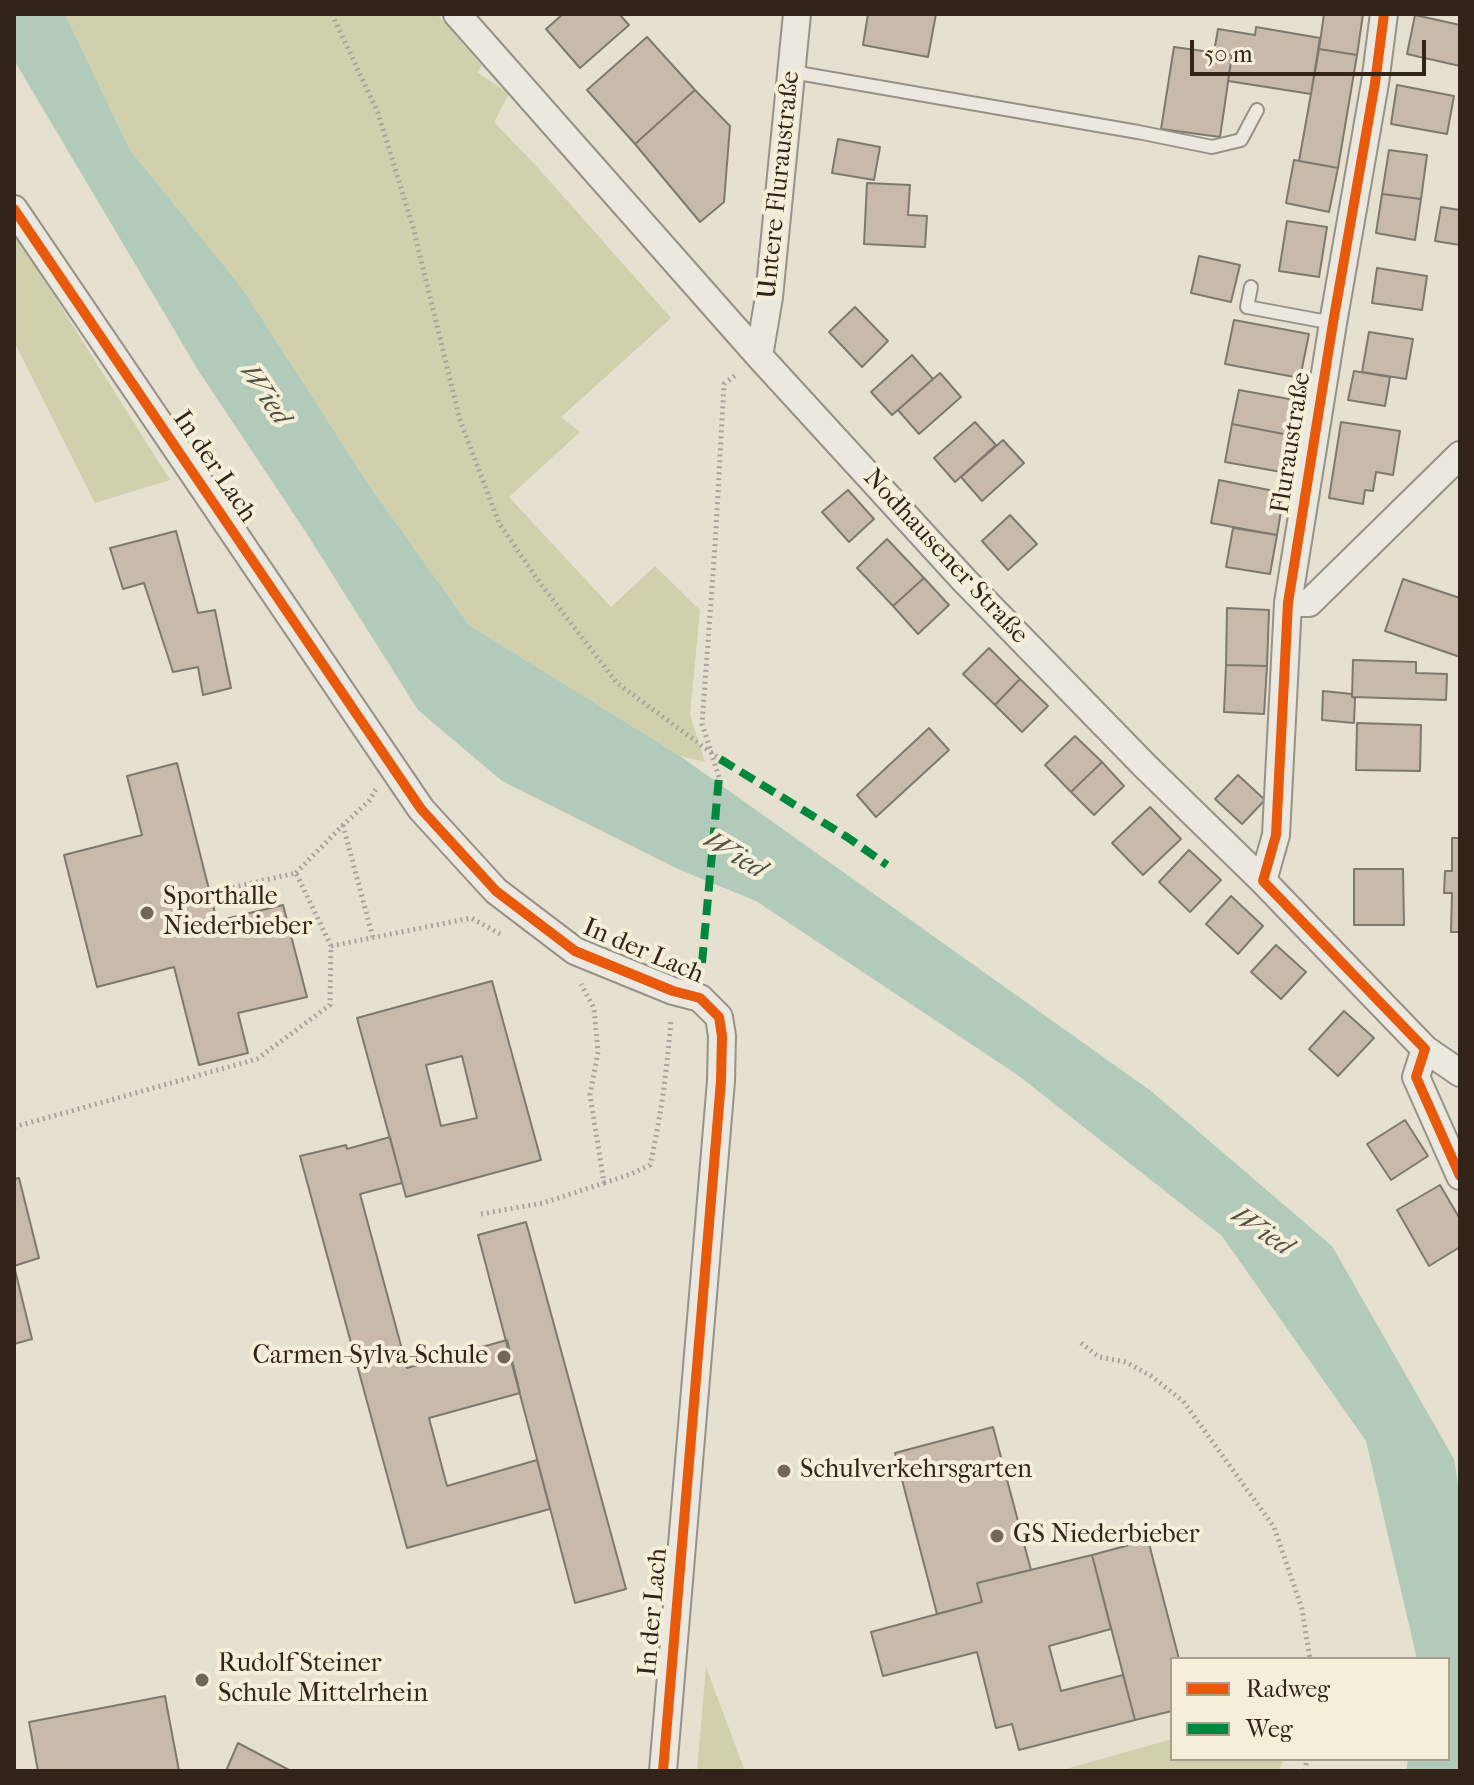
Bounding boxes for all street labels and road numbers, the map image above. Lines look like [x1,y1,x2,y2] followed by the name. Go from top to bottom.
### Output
[753,69,807,301] street label: Untere Fluraustraße
[1265,370,1319,516] street label: Fluraustraße
[165,405,263,529] street label: In der Lach
[856,463,1034,651] street label: Nodhausener Straße
[578,913,708,991] street label: In der Lach
[633,1547,675,1677] street label: In der Lach

